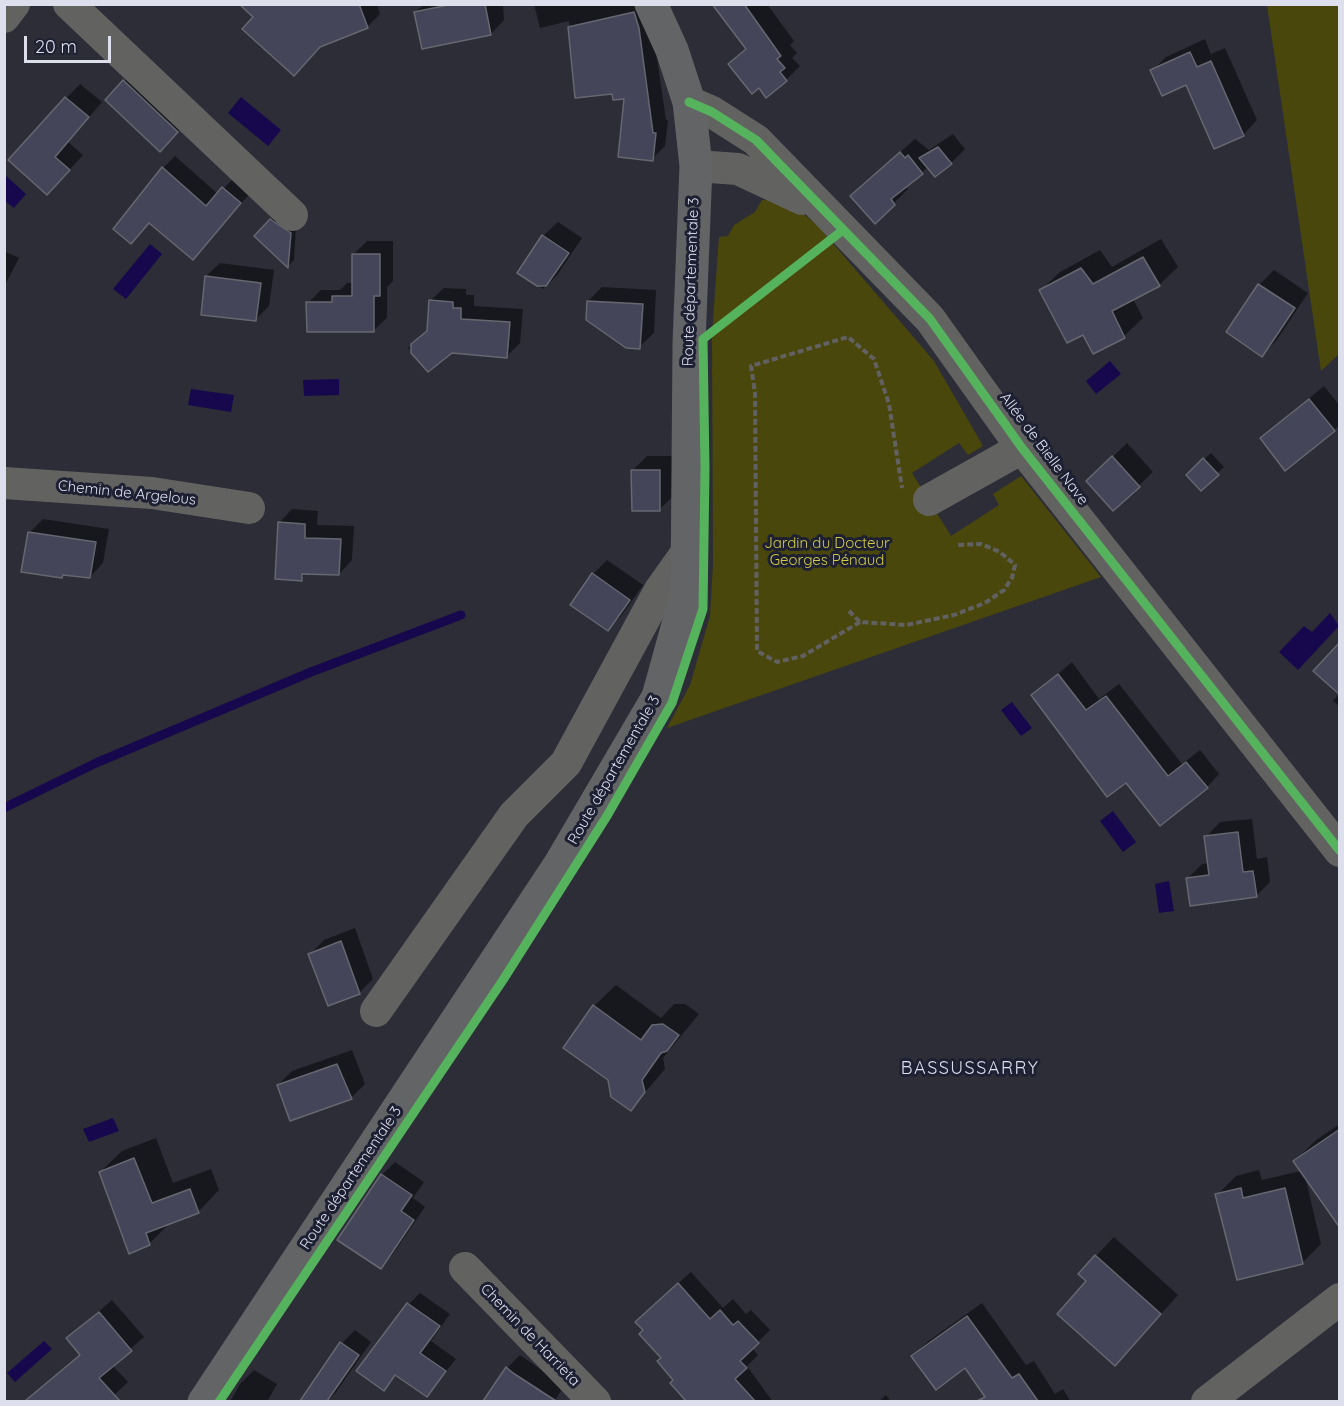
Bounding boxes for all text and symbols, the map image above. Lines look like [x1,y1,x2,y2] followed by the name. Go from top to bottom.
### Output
[27,24,114,62] scale bar
[35,35,77,58] text: 20 m
[679,197,703,367] street label: Route départementale 3
[996,389,1092,509] street label: Allée de Bielle Nave
[57,477,197,509] street label: Chemin de Argelous
[764,534,890,569] park label: Jardin du Docteur Georges Pénaud
[564,692,664,848] street label: Route départementale 3
[901,1058,1039,1080] district label: BASSUSSARRY
[296,1103,406,1253] street label: Route départementale 3
[476,1280,584,1390] street label: Chemin de Harrieta

